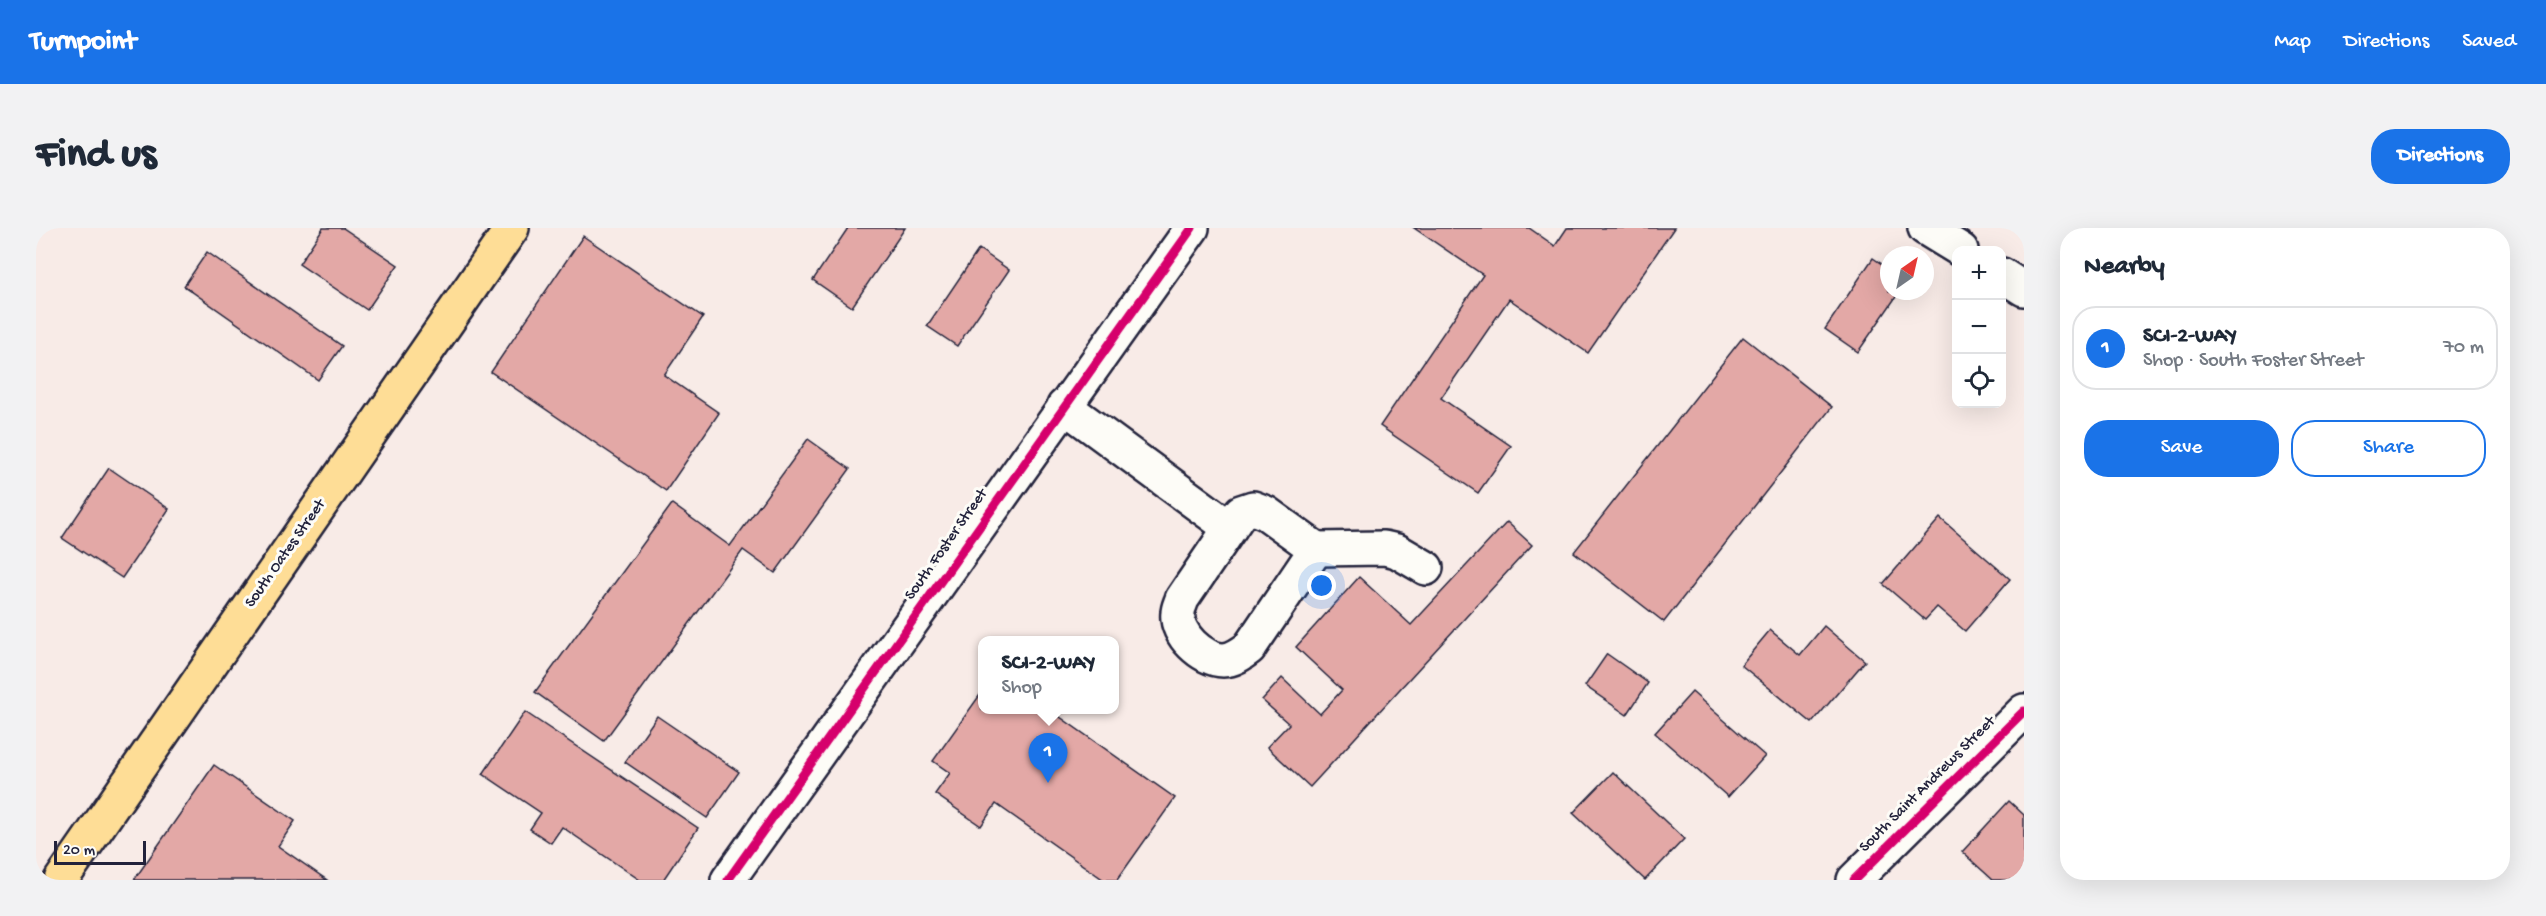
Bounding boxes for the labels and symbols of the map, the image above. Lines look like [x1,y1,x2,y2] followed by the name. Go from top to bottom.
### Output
[1880,246,1934,300] north arrow
[902,485,993,604] street label: South Foster Street
[242,495,331,612] street label: South Oates Street
[1307,571,1336,600] your location
[1856,712,2001,857] street label: South Saint Andrews Street
[1028,734,1068,783] pin: 1
[54,838,146,866] scale bar

